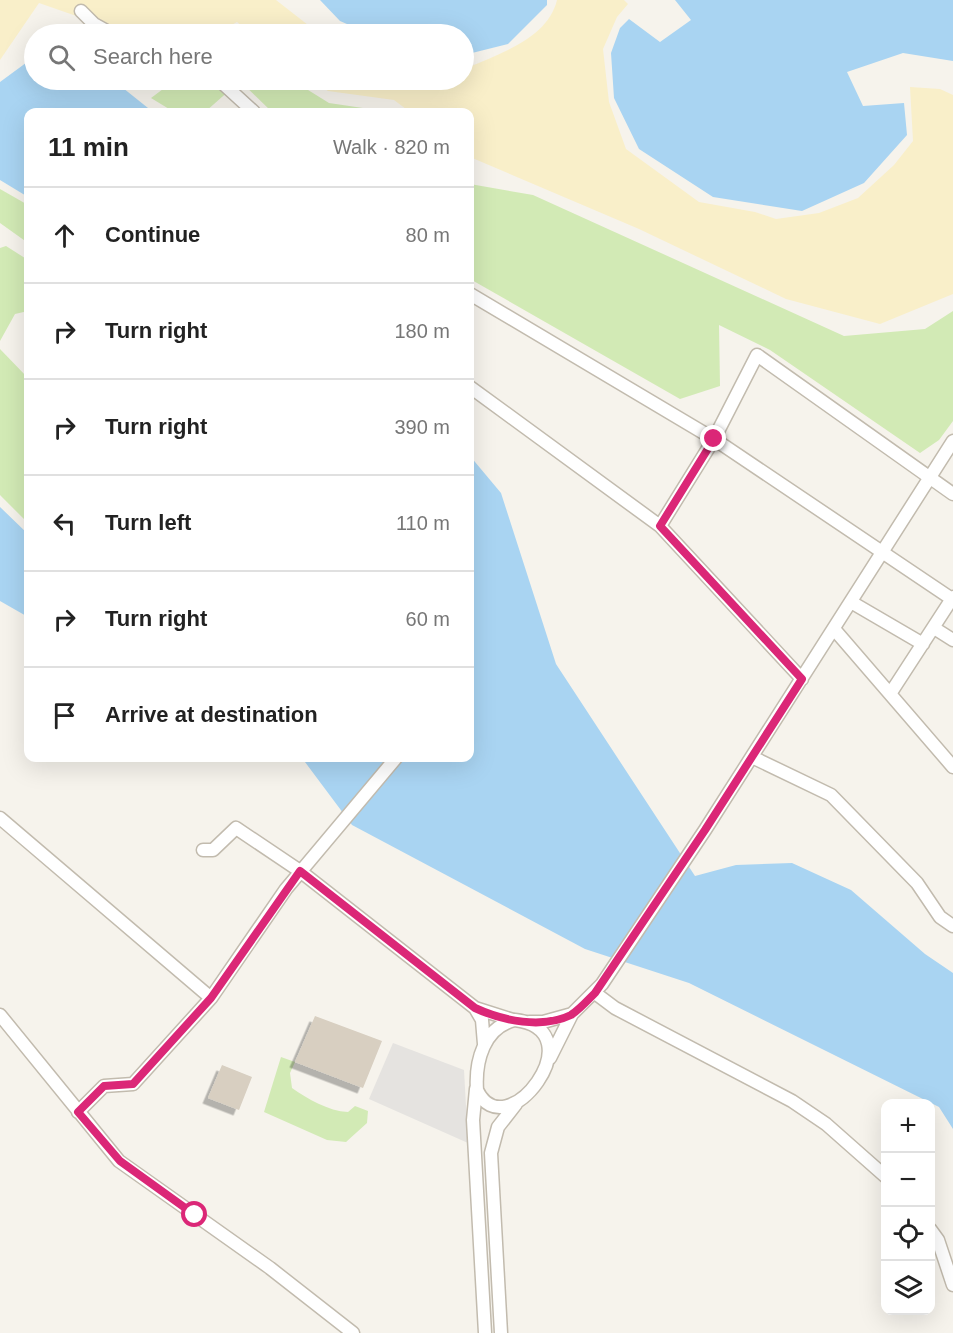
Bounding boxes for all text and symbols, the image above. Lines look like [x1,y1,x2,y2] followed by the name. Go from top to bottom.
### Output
[24,24,474,90] search box
[45,41,78,74] icon: search
[93,44,213,69] text: Search here
[48,132,129,162] text: 11 min
[333,136,450,158] text: Walk · 820 m
[48,219,81,252] icon: ahead
[105,222,200,247] text: Continue
[406,224,450,246] text: 80 m
[48,315,81,348] icon: right
[105,318,207,343] text: Turn right
[394,320,450,342] text: 180 m
[48,411,81,444] icon: right
[105,414,207,439] text: Turn right
[394,416,450,438] text: 390 m
[700,425,726,451] route end
[48,507,81,540] icon: left
[105,510,191,535] text: Turn left
[396,512,450,534] text: 110 m
[48,603,81,636] icon: right
[105,606,207,631] text: Turn right
[406,608,450,630] text: 60 m
[48,699,81,732] icon: arrive
[105,702,318,727] text: Arrive at destination
[881,1099,935,1315] map controls
[881,1099,935,1153] button: +
[881,1153,935,1207] button: −
[181,1201,207,1227] route start
[881,1207,935,1261] button: locate
[881,1261,935,1315] button: layers

